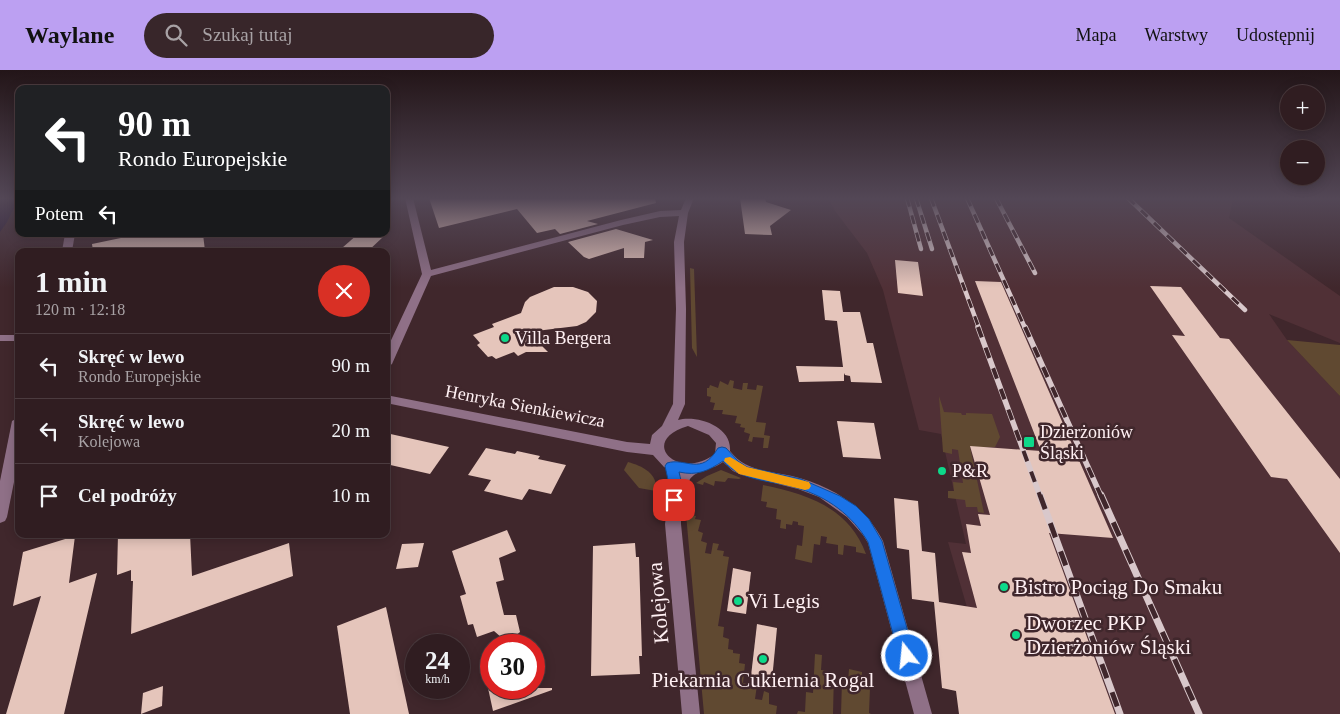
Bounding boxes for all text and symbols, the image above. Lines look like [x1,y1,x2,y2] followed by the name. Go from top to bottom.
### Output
[144,13,494,58] search box
[162,21,190,49] icon: search
[25,22,114,48] text: Waylane
[202,24,293,45] text: Szukaj tutaj
[1075,25,1116,45] text: Mapa
[1144,25,1208,45] text: Warstwy
[1236,25,1315,45] text: Udostępnij
[1280,85,1325,185] map controls
[1280,85,1325,130] button: +
[35,105,100,170] icon: left
[118,105,191,144] text: 90 m
[1280,140,1325,185] button: −
[118,146,287,171] text: Rondo Europejskie
[94,200,122,228] icon: left
[35,203,84,224] text: Potem
[35,265,108,298] text: 1 min
[318,265,370,317] button: close
[35,301,125,318] text: 120 m · 12:18
[515,328,611,348] place label: Villa Bergera
[499,332,511,344] marker: Villa Bergera
[78,346,185,367] text: Skręć w lewo
[35,352,63,380] icon: left
[331,355,370,376] text: 90 m
[78,368,201,385] text: Rondo Europejskie
[443,381,607,431] street label: Henryka Sienkiewicza
[78,411,185,432] text: Skręć w lewo
[35,417,63,445] icon: left
[331,420,370,441] text: 20 m
[1040,422,1133,463] place label: Dzierżoniów Śląski
[78,433,140,450] text: Kolejowa
[1022,435,1036,449] marker: Dzierżoniów Śląski
[952,461,988,481] place label: P&R
[936,465,948,477] marker: P&R
[653,479,695,521] pin
[35,482,63,510] icon: arrive
[78,485,177,506] text: Cel podróży
[331,485,370,506] text: 10 m
[660,486,688,514] icon: arrive
[642,561,674,645] street label: Kolejowa
[1014,575,1223,599] place label: Bistro Pociąg Do Smaku
[998,581,1010,593] marker: Bistro Pociąg Do Smaku
[748,589,820,613] place label: Vi Legis
[732,595,744,607] marker: Vi Legis
[1026,611,1191,659] place label: Dworzec PKP Dzierżoniów Śląski
[880,629,932,681] position arrow
[1010,629,1022,641] marker: Dworzec PKP Dzierżoniów Śląski
[480,634,545,699] speed limit sign: 30
[425,647,450,674] text: 24
[757,653,769,665] marker: Piekarnia Cukiernia Rogal
[652,668,875,692] place label: Piekarnia Cukiernia Rogal
[425,672,450,686] text: km/h

